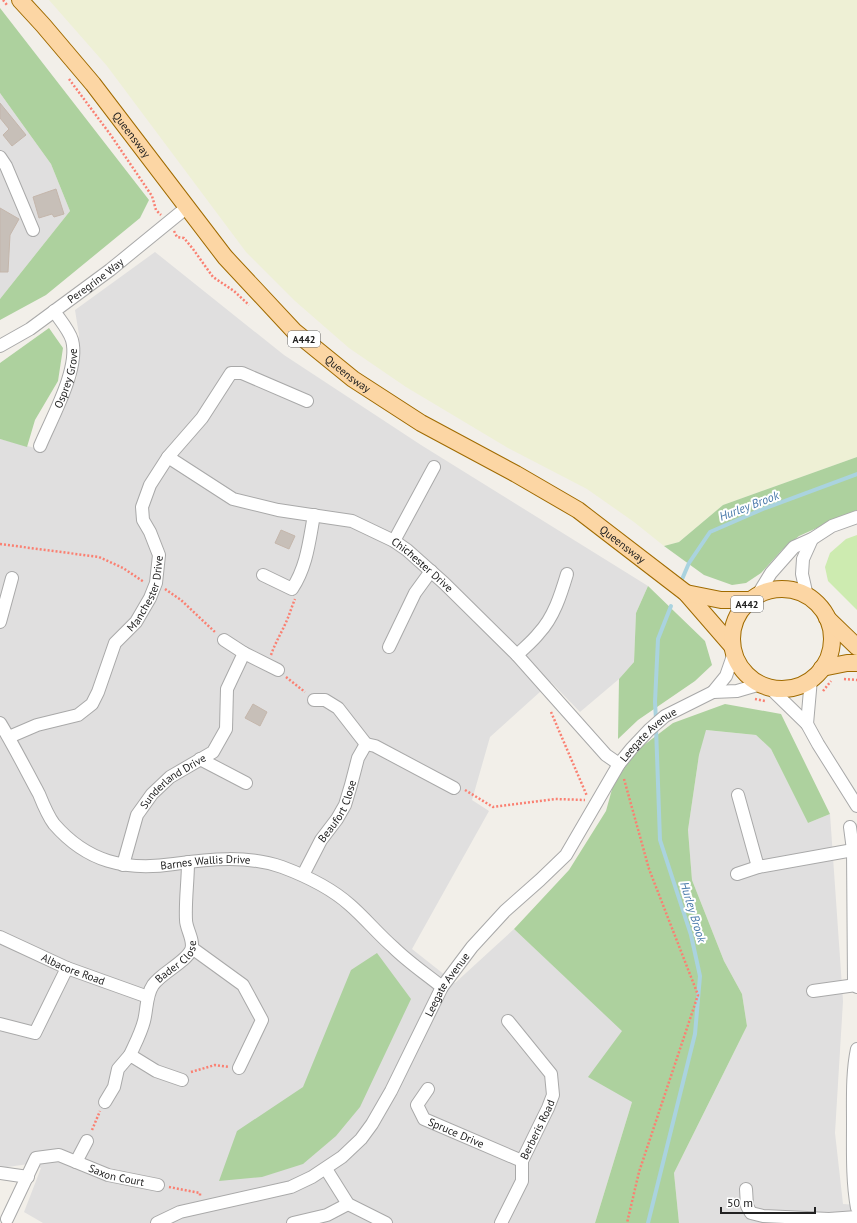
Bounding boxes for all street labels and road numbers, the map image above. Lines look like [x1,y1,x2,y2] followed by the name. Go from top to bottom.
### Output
[110,109,154,161] street label: Queensway
[65,254,127,306] street label: Peregrine Way
[288,331,320,347] road number: A442
[51,348,80,410] street label: Osprey Grove
[322,352,374,396] street label: Queensway
[597,522,649,567] street label: Queensway
[389,534,456,595] street label: Chichester Drive
[124,554,166,634] street label: Manchester Drive
[731,596,763,612] road number: A442
[617,704,679,765] street label: Leegate Avenue
[137,751,209,811] street label: Sunderland Drive
[315,778,359,845] street label: Beaufort Close
[160,852,252,873] street label: Barnes Wallis Drive
[152,939,199,986] street label: Bader Close
[422,949,473,1019] street label: Leegate Avenue
[39,950,107,988] street label: Albacore Road
[517,1098,558,1162] street label: Berberis Road
[426,1115,487,1151] street label: Spruce Drive
[87,1161,146,1189] street label: Saxon Court

